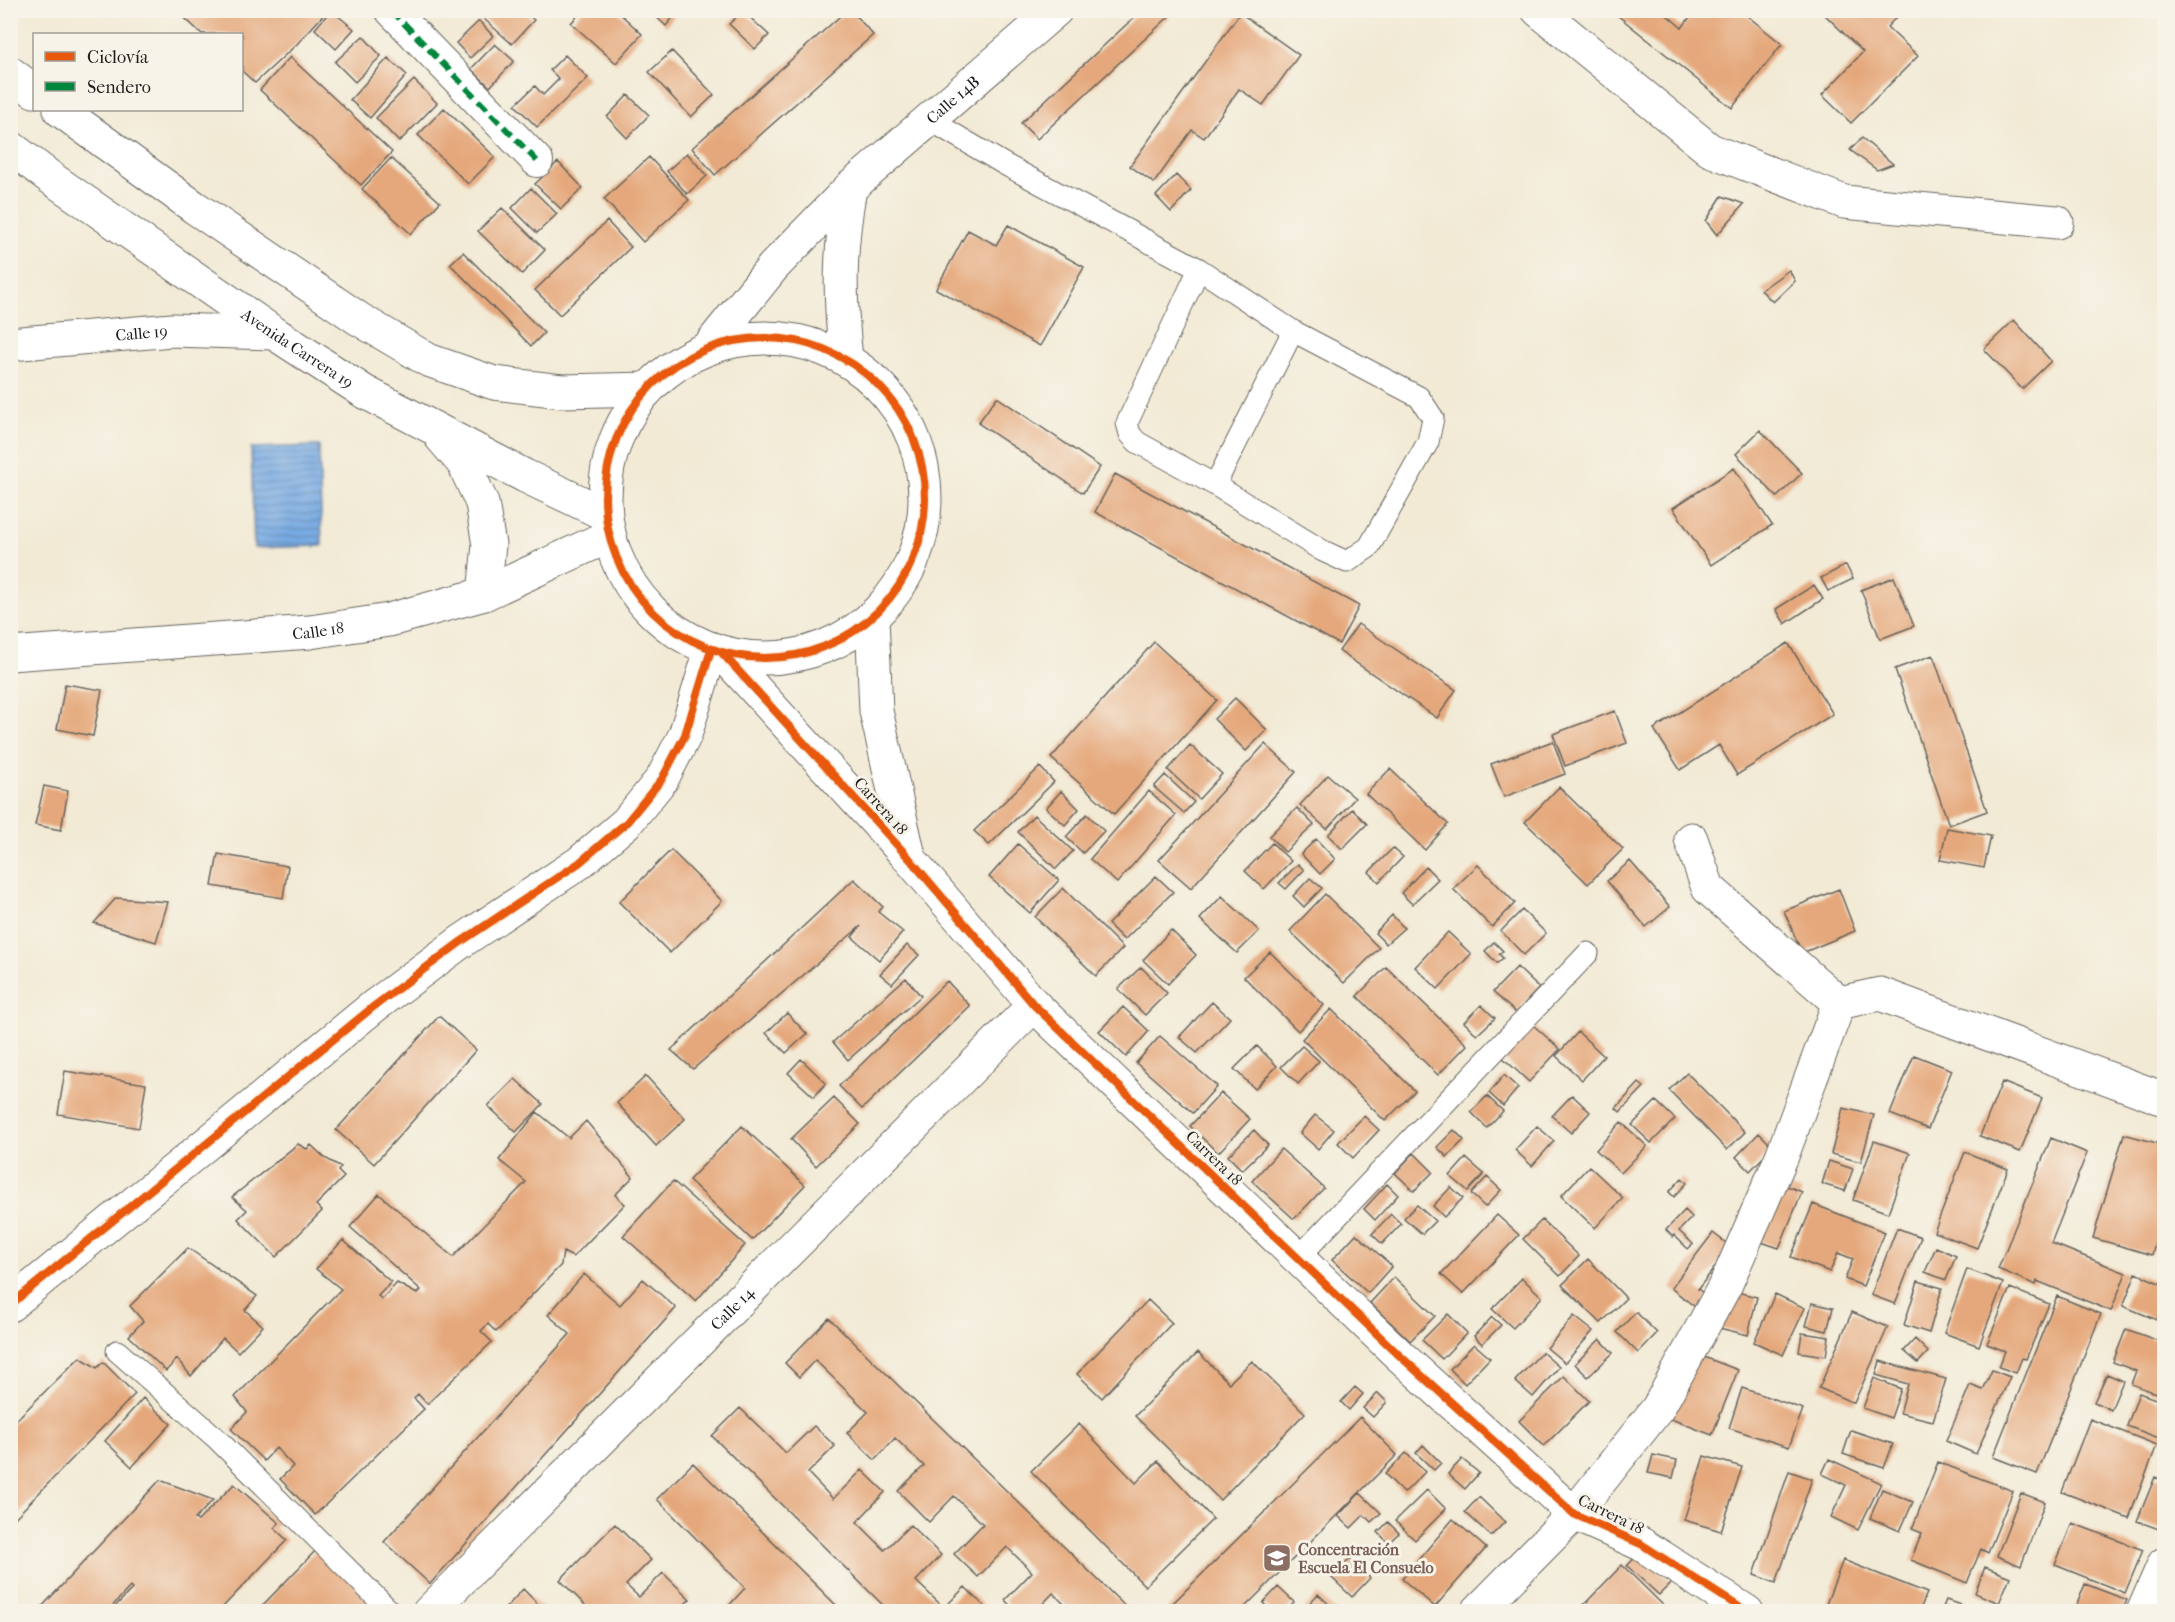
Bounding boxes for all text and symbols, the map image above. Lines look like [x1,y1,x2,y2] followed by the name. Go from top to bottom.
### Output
[33,33,243,111] legend
[87,47,149,68] text: Ciclovía
[922,71,983,128] street label: Calle 14B
[87,77,151,98] text: Sendero
[237,303,357,392] street label: Avenida Carrera 19
[115,321,168,344] street label: Calle 19
[292,617,345,643] street label: Calle 18
[850,773,912,839] street label: Carrera 18
[1182,1127,1246,1189] street label: Carrera 18
[706,1282,758,1334] street label: Calle 14
[1575,1490,1647,1538] street label: Carrera 18
[1298,1540,1434,1577] place label: Concentración Escuela El Consuelo
[1261,1542,1293,1574] school or university icon: Concentración Escuela El Consuelo

